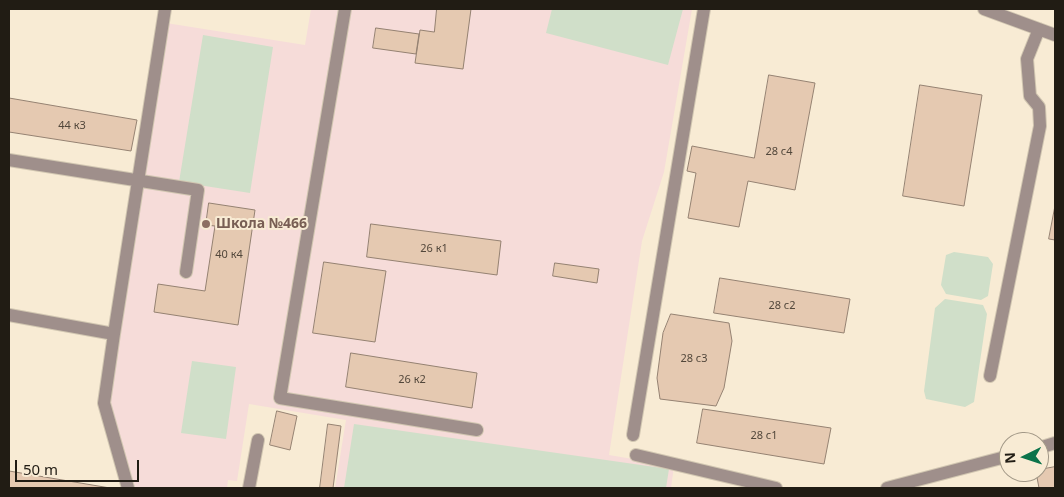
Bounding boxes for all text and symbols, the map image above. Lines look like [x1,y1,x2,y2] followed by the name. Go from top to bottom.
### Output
[58,119,86,133] house number: 44 к3
[765,145,793,159] house number: 28 с4
[216,216,307,232] place label: Школа №466
[200,218,212,230] marker: Школа №466
[420,242,448,256] house number: 26 к1
[215,248,243,262] house number: 40 к4
[768,299,796,313] house number: 28 с2
[680,352,708,366] house number: 28 с3
[398,373,426,387] house number: 26 к2
[750,429,778,443] house number: 28 с1
[999,432,1049,482] north arrow
[18,450,141,482] scale bar
[1000,452,1019,464] text: N
[23,459,58,479] text: 50 m

